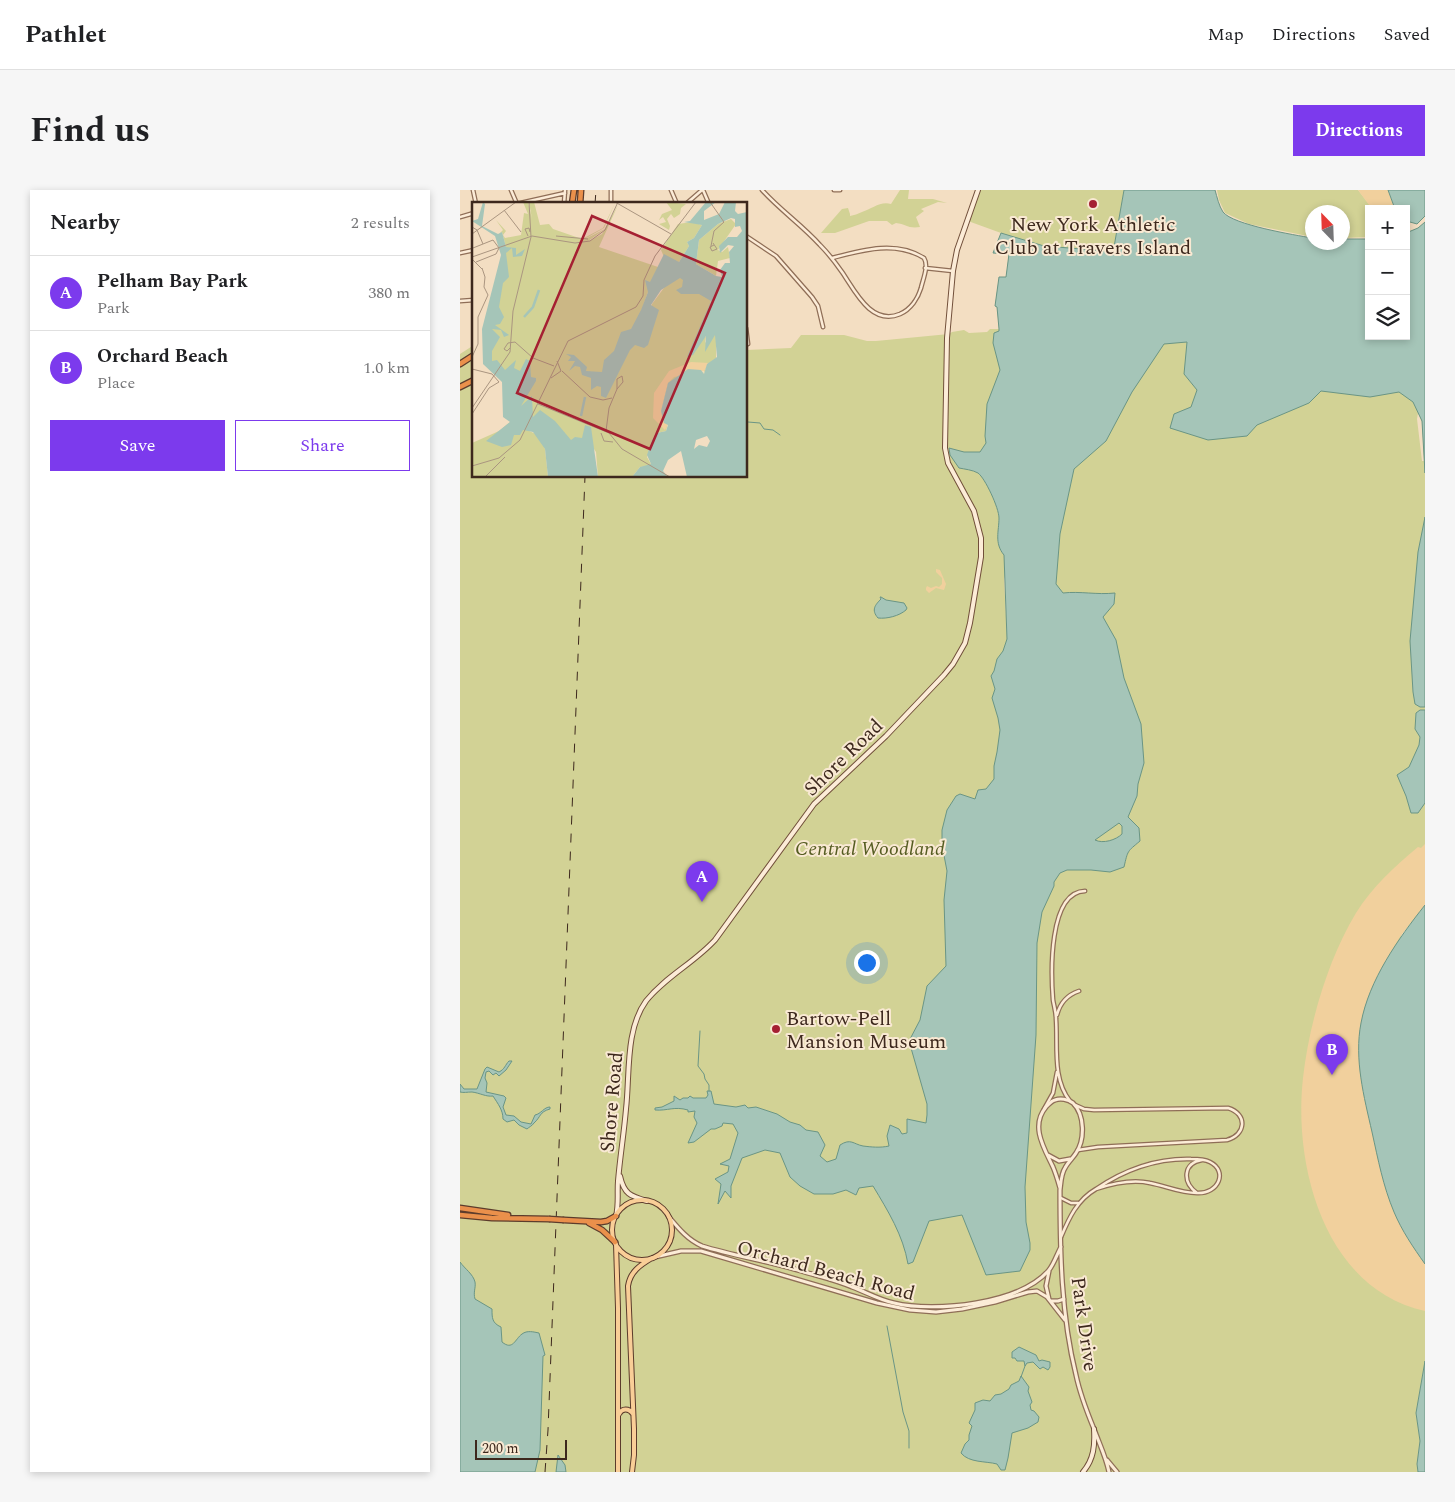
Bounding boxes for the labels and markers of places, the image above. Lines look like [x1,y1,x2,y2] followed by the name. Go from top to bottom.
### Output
[1087,198,1099,210] marker: New York Athletic Club at Travers Island
[995,210,1191,263] place label: New York Athletic Club at Travers Island
[686,861,718,902] pin: A
[786,1004,946,1057] place label: Bartow-Pell Mansion Museum
[770,1023,782,1035] marker: Bartow-Pell Mansion Museum
[1316,1034,1348,1075] pin: B

